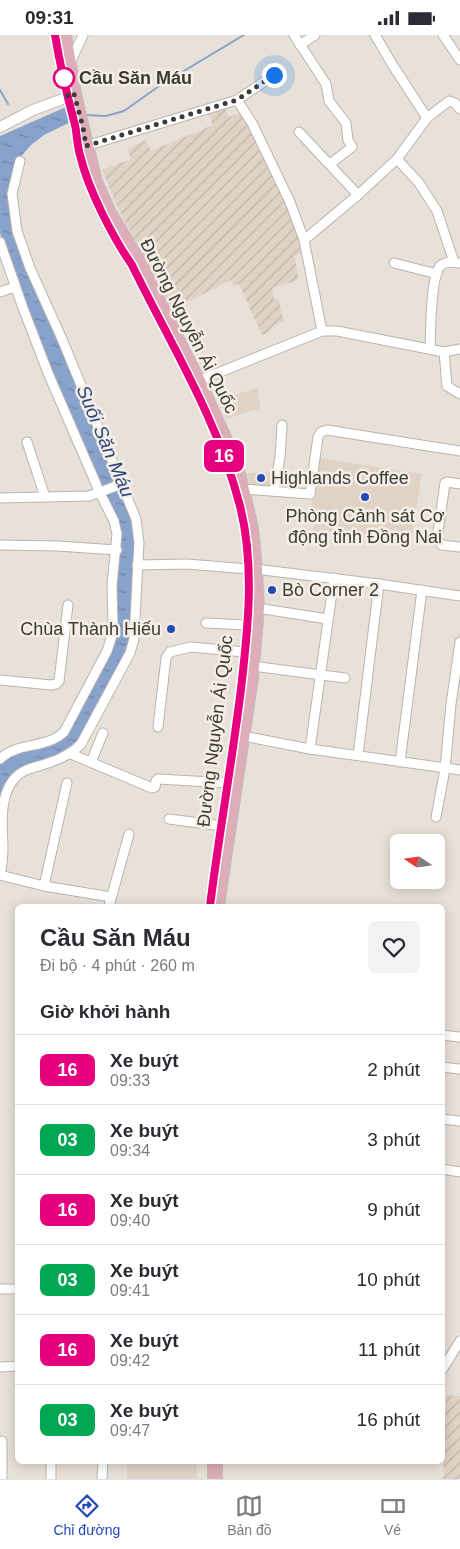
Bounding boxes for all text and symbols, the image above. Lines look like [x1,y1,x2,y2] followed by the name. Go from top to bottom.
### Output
[25,7,74,28] text: 09:31
[262,63,287,88] your location
[53,67,75,89] marker: Cầu Săn Máu
[79,68,192,88] place label: Cầu Săn Máu
[136,235,243,417] street label: Đường Nguyễn Ái Quốc
[73,382,139,501] water label: Suối Săn Máu
[202,440,246,472] line badge: 16
[214,446,234,466] text: 16
[271,468,409,488] place label: Highlands Coffee
[255,472,267,484] marker: Highlands Coffee
[359,491,371,503] marker: Phòng Cảnh sát Cơ động tỉnh Đồng Nai
[286,506,445,547] place label: Phòng Cảnh sát Cơ động tỉnh Đồng Nai
[282,580,379,600] place label: Bò Corner 2
[266,584,278,596] marker: Bò Corner 2
[20,619,161,639] place label: Chùa Thành Hiếu
[165,623,177,635] marker: Chùa Thành Hiếu
[192,634,237,828] street label: Đường Nguyễn Ái Quốc
[390,834,445,889] north arrow
[390,834,445,889] map controls
[368,921,420,973] button: heart
[40,924,191,951] text: Cầu Săn Máu
[40,957,195,974] text: Đi bộ · 4 phút · 260 m
[40,1001,170,1022] text: Giờ khởi hành
[110,1050,179,1071] text: Xe buýt
[367,1059,420,1080] text: 2 phút
[57,1060,78,1080] text: 16
[110,1072,150,1089] text: 09:33
[110,1120,179,1141] text: Xe buýt
[367,1129,420,1150] text: 3 phút
[57,1130,78,1150] text: 03
[110,1142,150,1159] text: 09:34
[110,1190,179,1211] text: Xe buýt
[367,1199,420,1220] text: 9 phút
[57,1200,78,1220] text: 16
[110,1212,150,1229] text: 09:40
[110,1260,179,1281] text: Xe buýt
[357,1269,420,1290] text: 10 phút
[57,1270,78,1290] text: 03
[110,1282,150,1299] text: 09:41
[110,1330,179,1351] text: Xe buýt
[358,1339,420,1360] text: 11 phút
[57,1340,78,1360] text: 16
[110,1352,150,1369] text: 09:42
[110,1400,179,1421] text: Xe buýt
[357,1409,420,1430] text: 16 phút
[57,1410,78,1430] text: 03
[110,1422,150,1439] text: 09:47
[53,1492,120,1538] tab: Chỉ đường
[227,1492,272,1538] tab: Bản đồ
[379,1492,407,1538] tab: Vé

